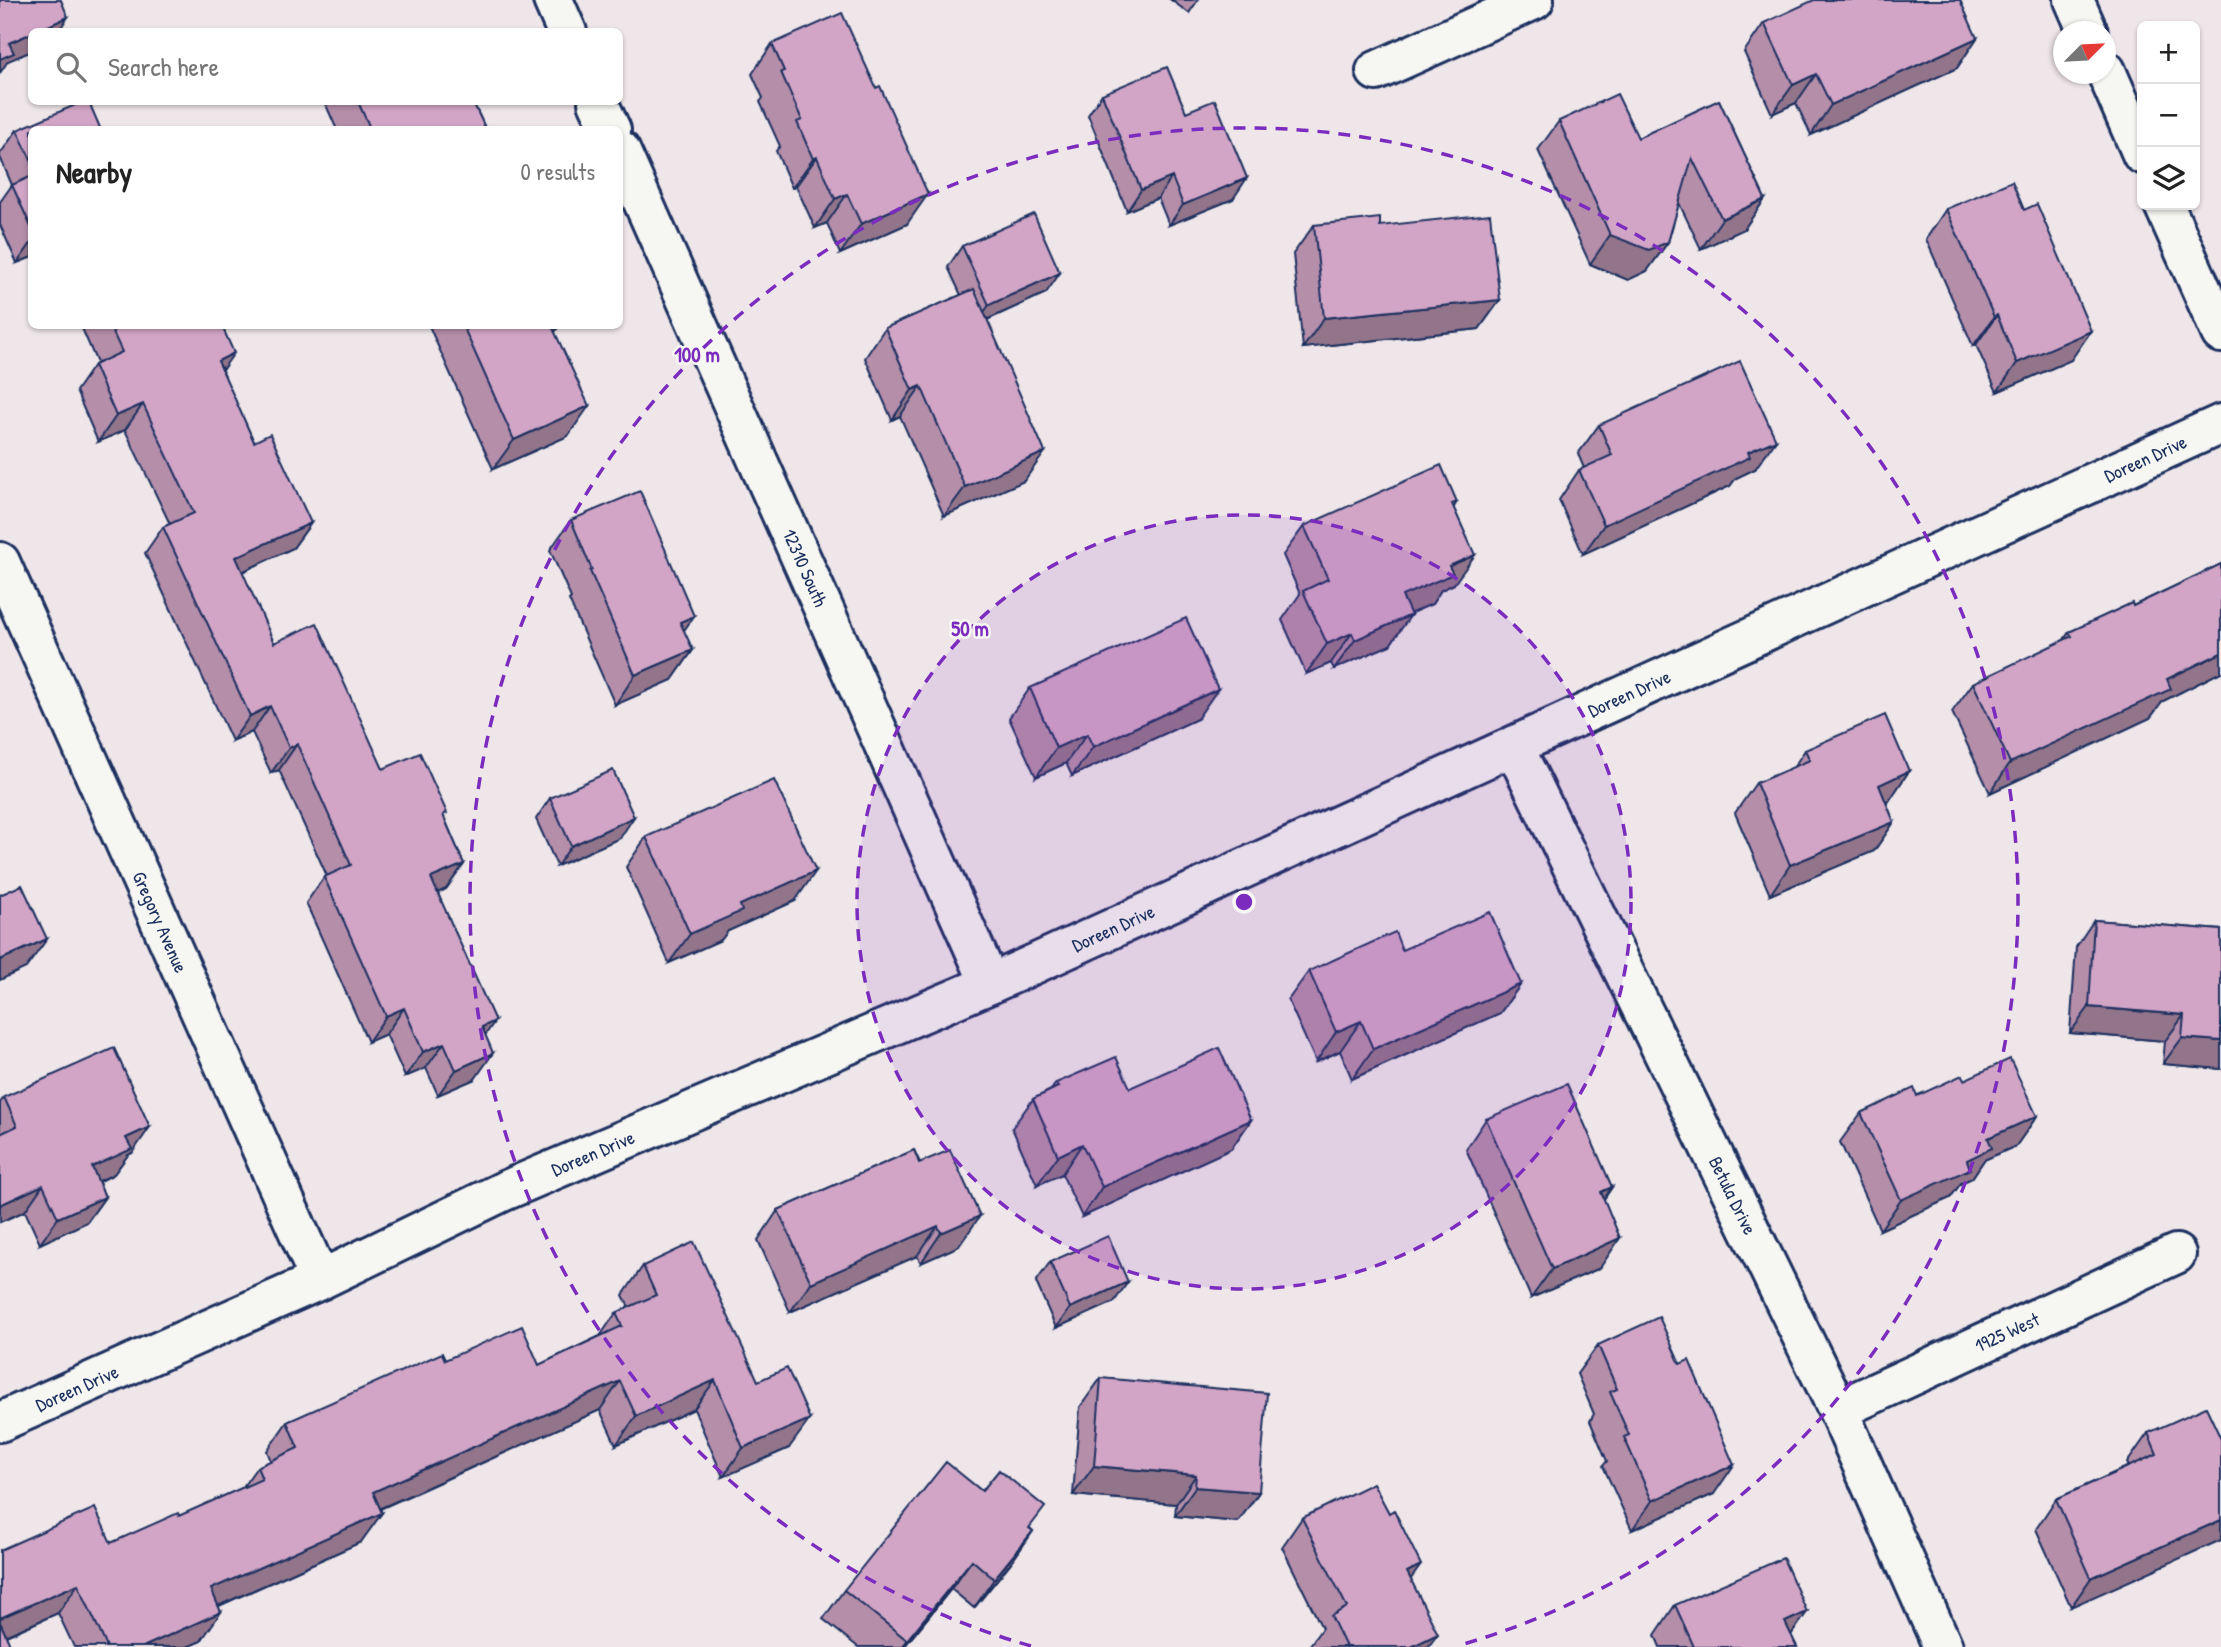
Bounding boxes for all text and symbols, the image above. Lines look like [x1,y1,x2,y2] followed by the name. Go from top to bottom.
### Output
[2053,21,2116,84] north arrow
[2137,21,2200,210] map controls
[2137,21,2200,84] button: +
[28,28,623,105] search box
[52,48,90,86] icon: search
[108,49,219,84] text: Search here
[2137,84,2200,147] button: −
[2137,147,2200,210] button: layers
[56,152,132,192] text: Nearby
[520,156,595,187] text: 0 results
[674,340,720,369] text: 100 m
[2100,428,2191,488] street label: Doreen Drive
[777,525,834,611] street label: 12310 South
[951,614,989,643] text: 50 m
[1584,663,1675,723] street label: Doreen Drive
[127,867,194,977] street label: Gregory Avenue
[1232,890,1256,914] centre of rings
[1068,898,1159,958] street label: Doreen Drive
[547,1124,639,1182] street label: Doreen Drive
[1703,1152,1763,1239] street label: Betula Drive
[1970,1306,2044,1358] street label: 1925 West
[31,1358,123,1418] street label: Doreen Drive

